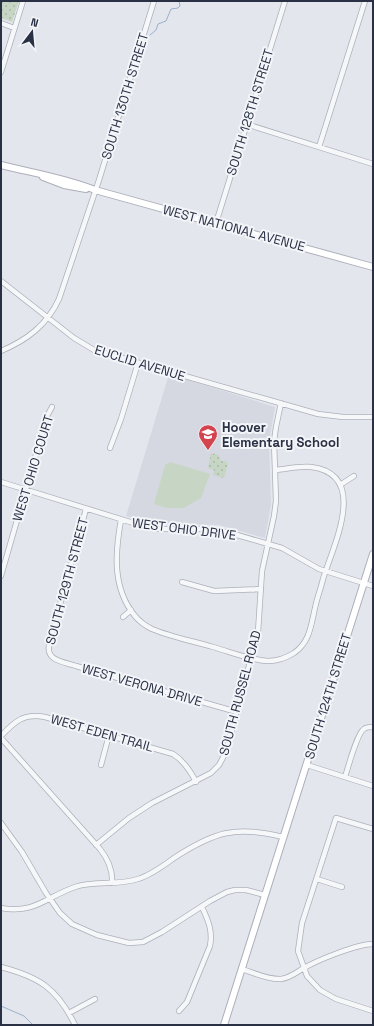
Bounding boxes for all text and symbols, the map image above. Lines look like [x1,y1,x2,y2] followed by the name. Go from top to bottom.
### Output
[12,12,52,52] north arrow
[29,15,40,30] text: N
[98,30,152,161] street label: SOUTH 130TH STREET
[223,46,277,177] street label: SOUTH 128TH STREET
[161,201,307,255] street label: WEST NATIONAL AVENUE
[93,341,187,385] street label: EUCLID AVENUE
[9,412,57,523] street label: WEST OHIO COURT
[222,419,339,451] place label: Hoover Elementary School
[197,423,219,451] school or university icon: Hoover Elementary School
[131,514,237,544] street label: WEST OHIO DRIVE
[42,515,92,647] street label: SOUTH 129TH STREET
[215,629,265,757] street label: SOUTH RUSSEL ROAD
[301,631,355,761] street label: SOUTH 124TH STREET
[80,660,204,710] street label: WEST VERONA DRIVE
[49,710,155,756] street label: WEST EDEN TRAIL

